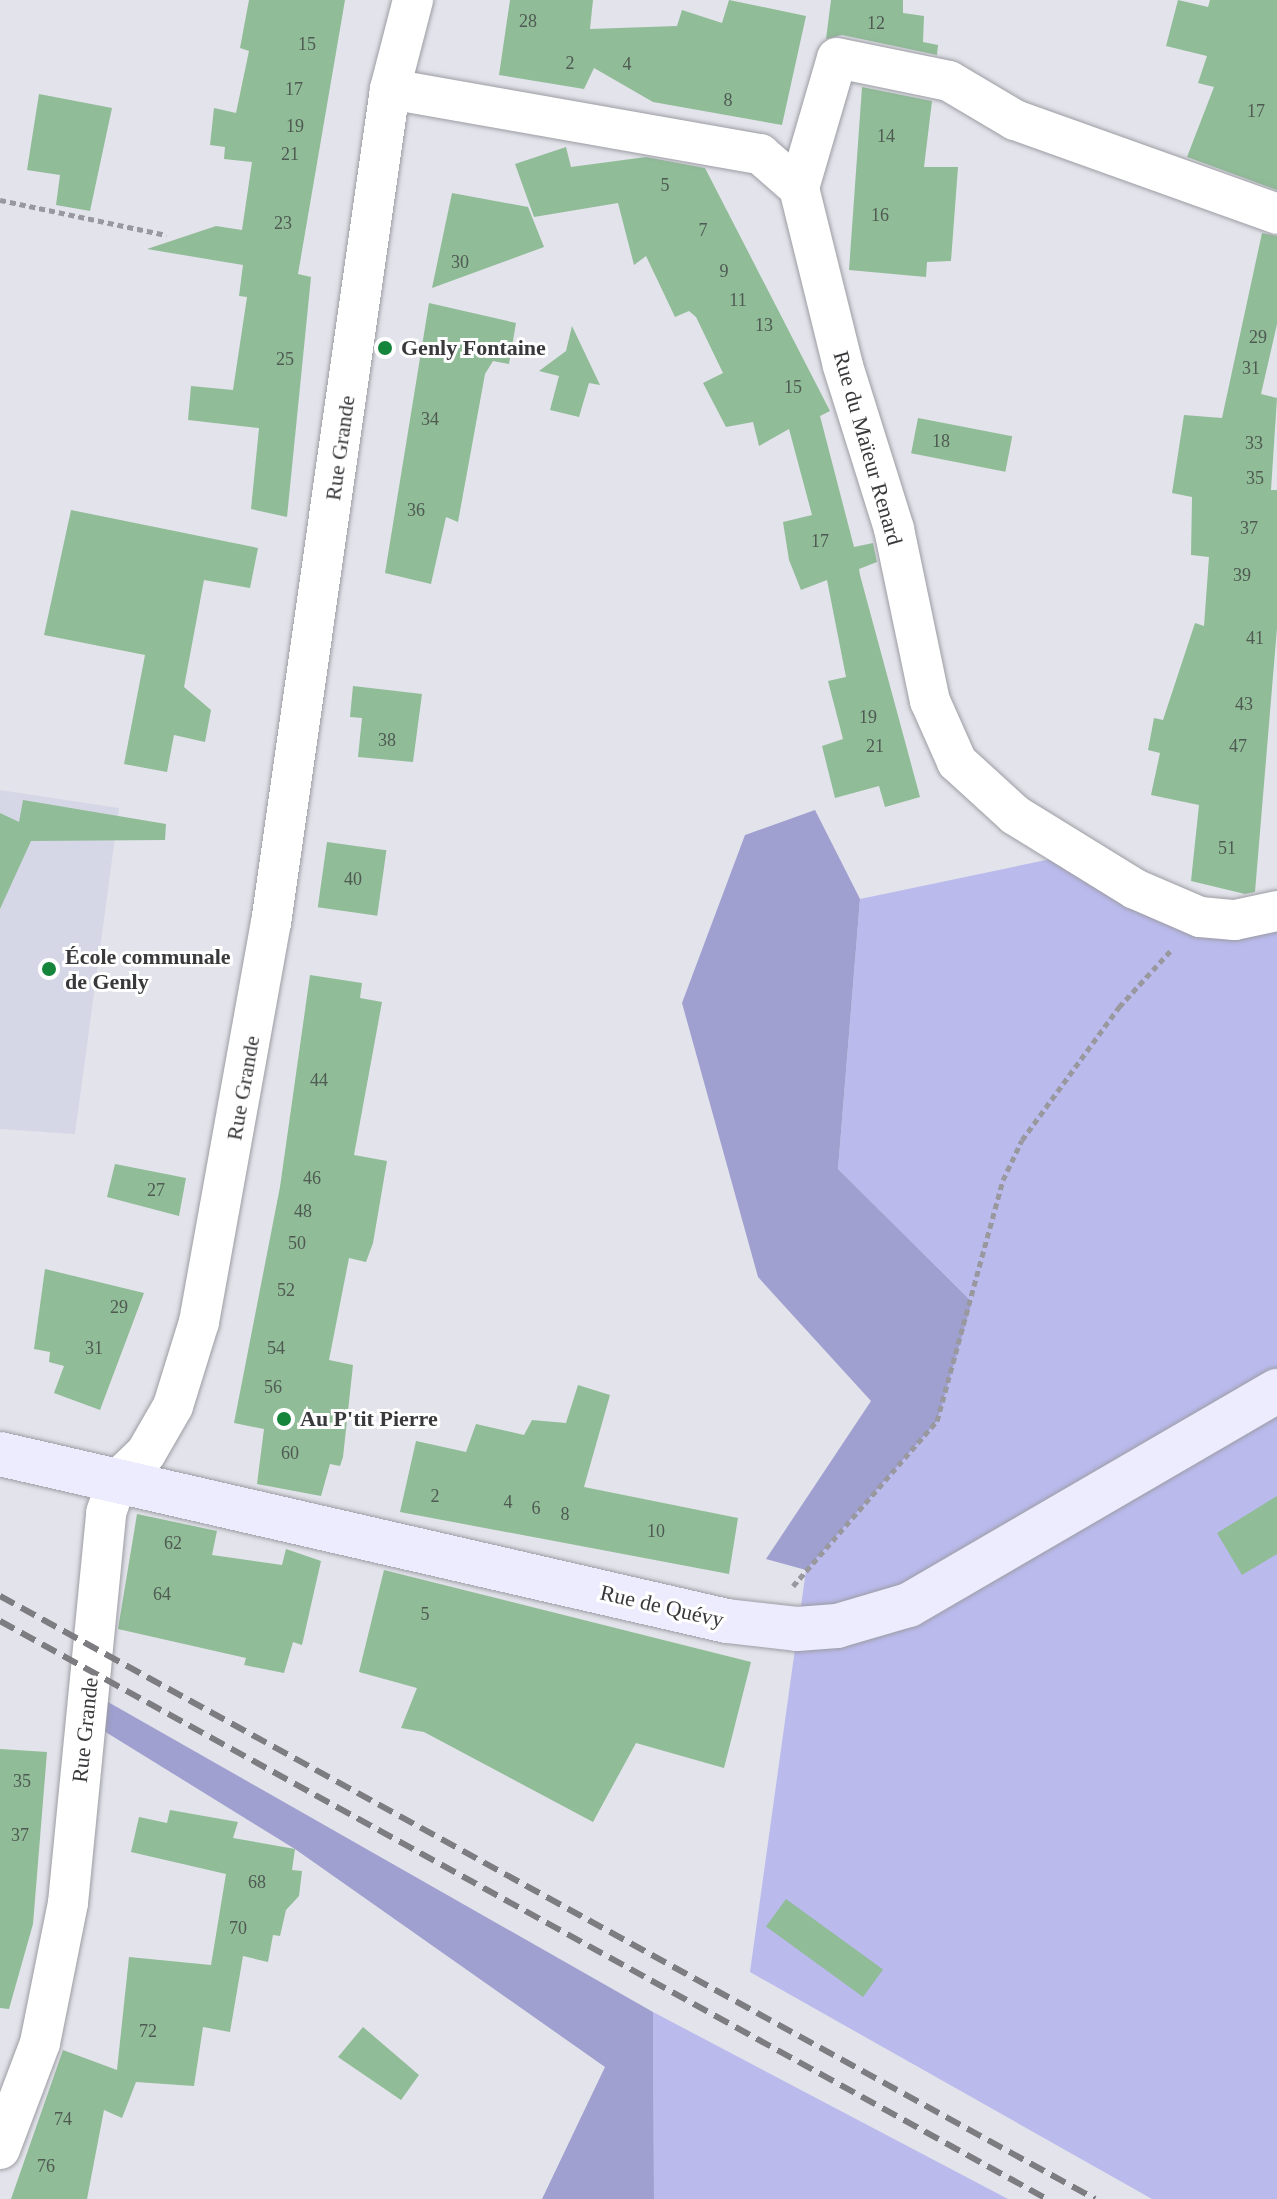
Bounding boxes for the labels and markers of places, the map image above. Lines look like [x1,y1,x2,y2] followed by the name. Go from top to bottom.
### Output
[401,335,546,361] place label: Genly Fontaine
[376,339,394,357] marker: Genly Fontaine
[65,943,231,994] place label: École communale de Genly
[40,960,58,978] marker: École communale de Genly
[300,1406,438,1432] place label: Au P'tit Pierre
[275,1410,293,1428] marker: Au P'tit Pierre

